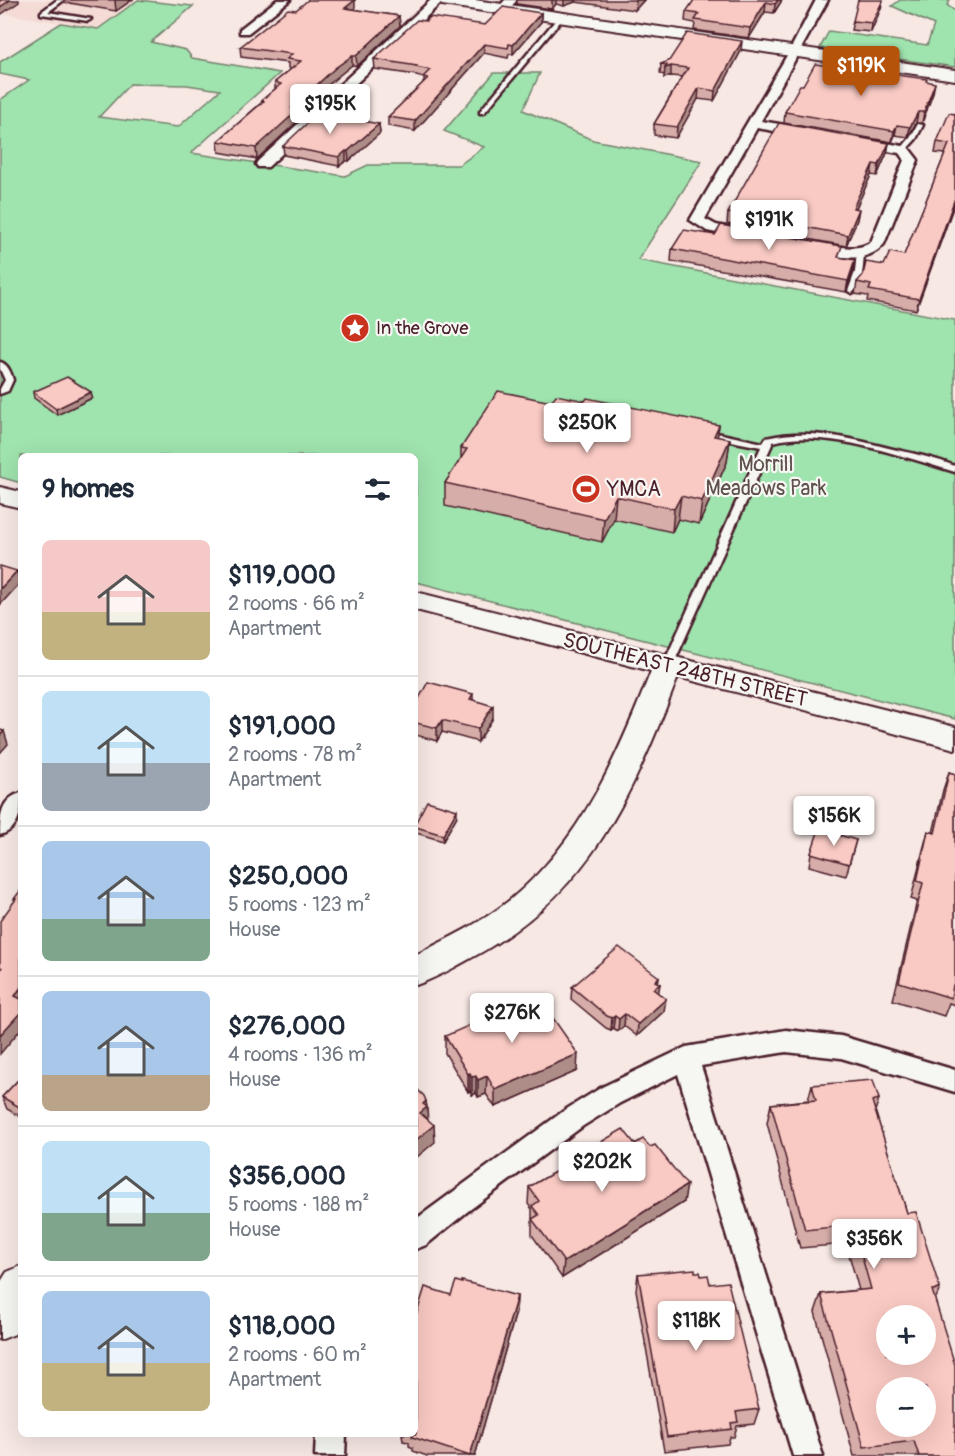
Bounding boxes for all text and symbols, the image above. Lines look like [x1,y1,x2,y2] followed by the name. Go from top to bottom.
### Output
[819,46,903,97] pin: $119K
[837,53,885,78] text: $119K
[288,84,372,135] pin: $195K
[304,91,356,116] text: $195K
[727,200,811,251] pin: $191K
[745,207,793,232] text: $191K
[339,312,371,344] place icon: In the Grove
[376,317,468,340] place label: In the Grove
[545,403,629,454] pin: $250K
[558,410,616,435] text: $250K
[705,451,827,502] park label: Morrill Meadows Park
[42,473,134,505] text: 9 homes
[361,473,394,506] icon: filters
[570,473,602,505] sports icon: YMCA
[606,476,661,503] place label: YMCA
[228,559,336,591] text: $119,000
[90,564,162,636] icon: home
[228,591,365,616] text: 2 rooms · 66 m²
[228,616,321,641] text: Apartment
[560,627,810,714] street label: SOUTHEAST 248TH STREET
[228,710,336,742] text: $191,000
[90,715,162,787] icon: home
[228,742,362,767] text: 2 rooms · 78 m²
[228,767,321,792] text: Apartment
[792,796,876,847] pin: $156K
[807,803,861,828] text: $156K
[228,860,348,892] text: $250,000
[90,865,162,937] icon: home
[228,892,371,917] text: 5 rooms · 123 m²
[228,917,280,942] text: House
[470,993,554,1044] pin: $276K
[484,1000,540,1025] text: $276K
[228,1010,345,1042] text: $276,000
[90,1015,162,1087] icon: home
[228,1042,373,1067] text: 4 rooms · 136 m²
[228,1067,280,1092] text: House
[560,1142,644,1193] pin: $202K
[573,1149,631,1174] text: $202K
[228,1160,346,1192] text: $356,000
[90,1165,162,1237] icon: home
[228,1192,369,1217] text: 5 rooms · 188 m²
[228,1217,280,1242] text: House
[832,1219,916,1270] pin: $356K
[846,1226,902,1251] text: $356K
[654,1301,738,1352] pin: $118K
[876,1305,936,1437] map controls
[876,1305,936,1365] button: +
[672,1308,720,1333] text: $118K
[228,1310,335,1342] text: $118,000
[90,1315,162,1387] icon: home
[228,1342,367,1367] text: 2 rooms · 60 m²
[228,1367,321,1392] text: Apartment
[876,1377,936,1437] button: −

